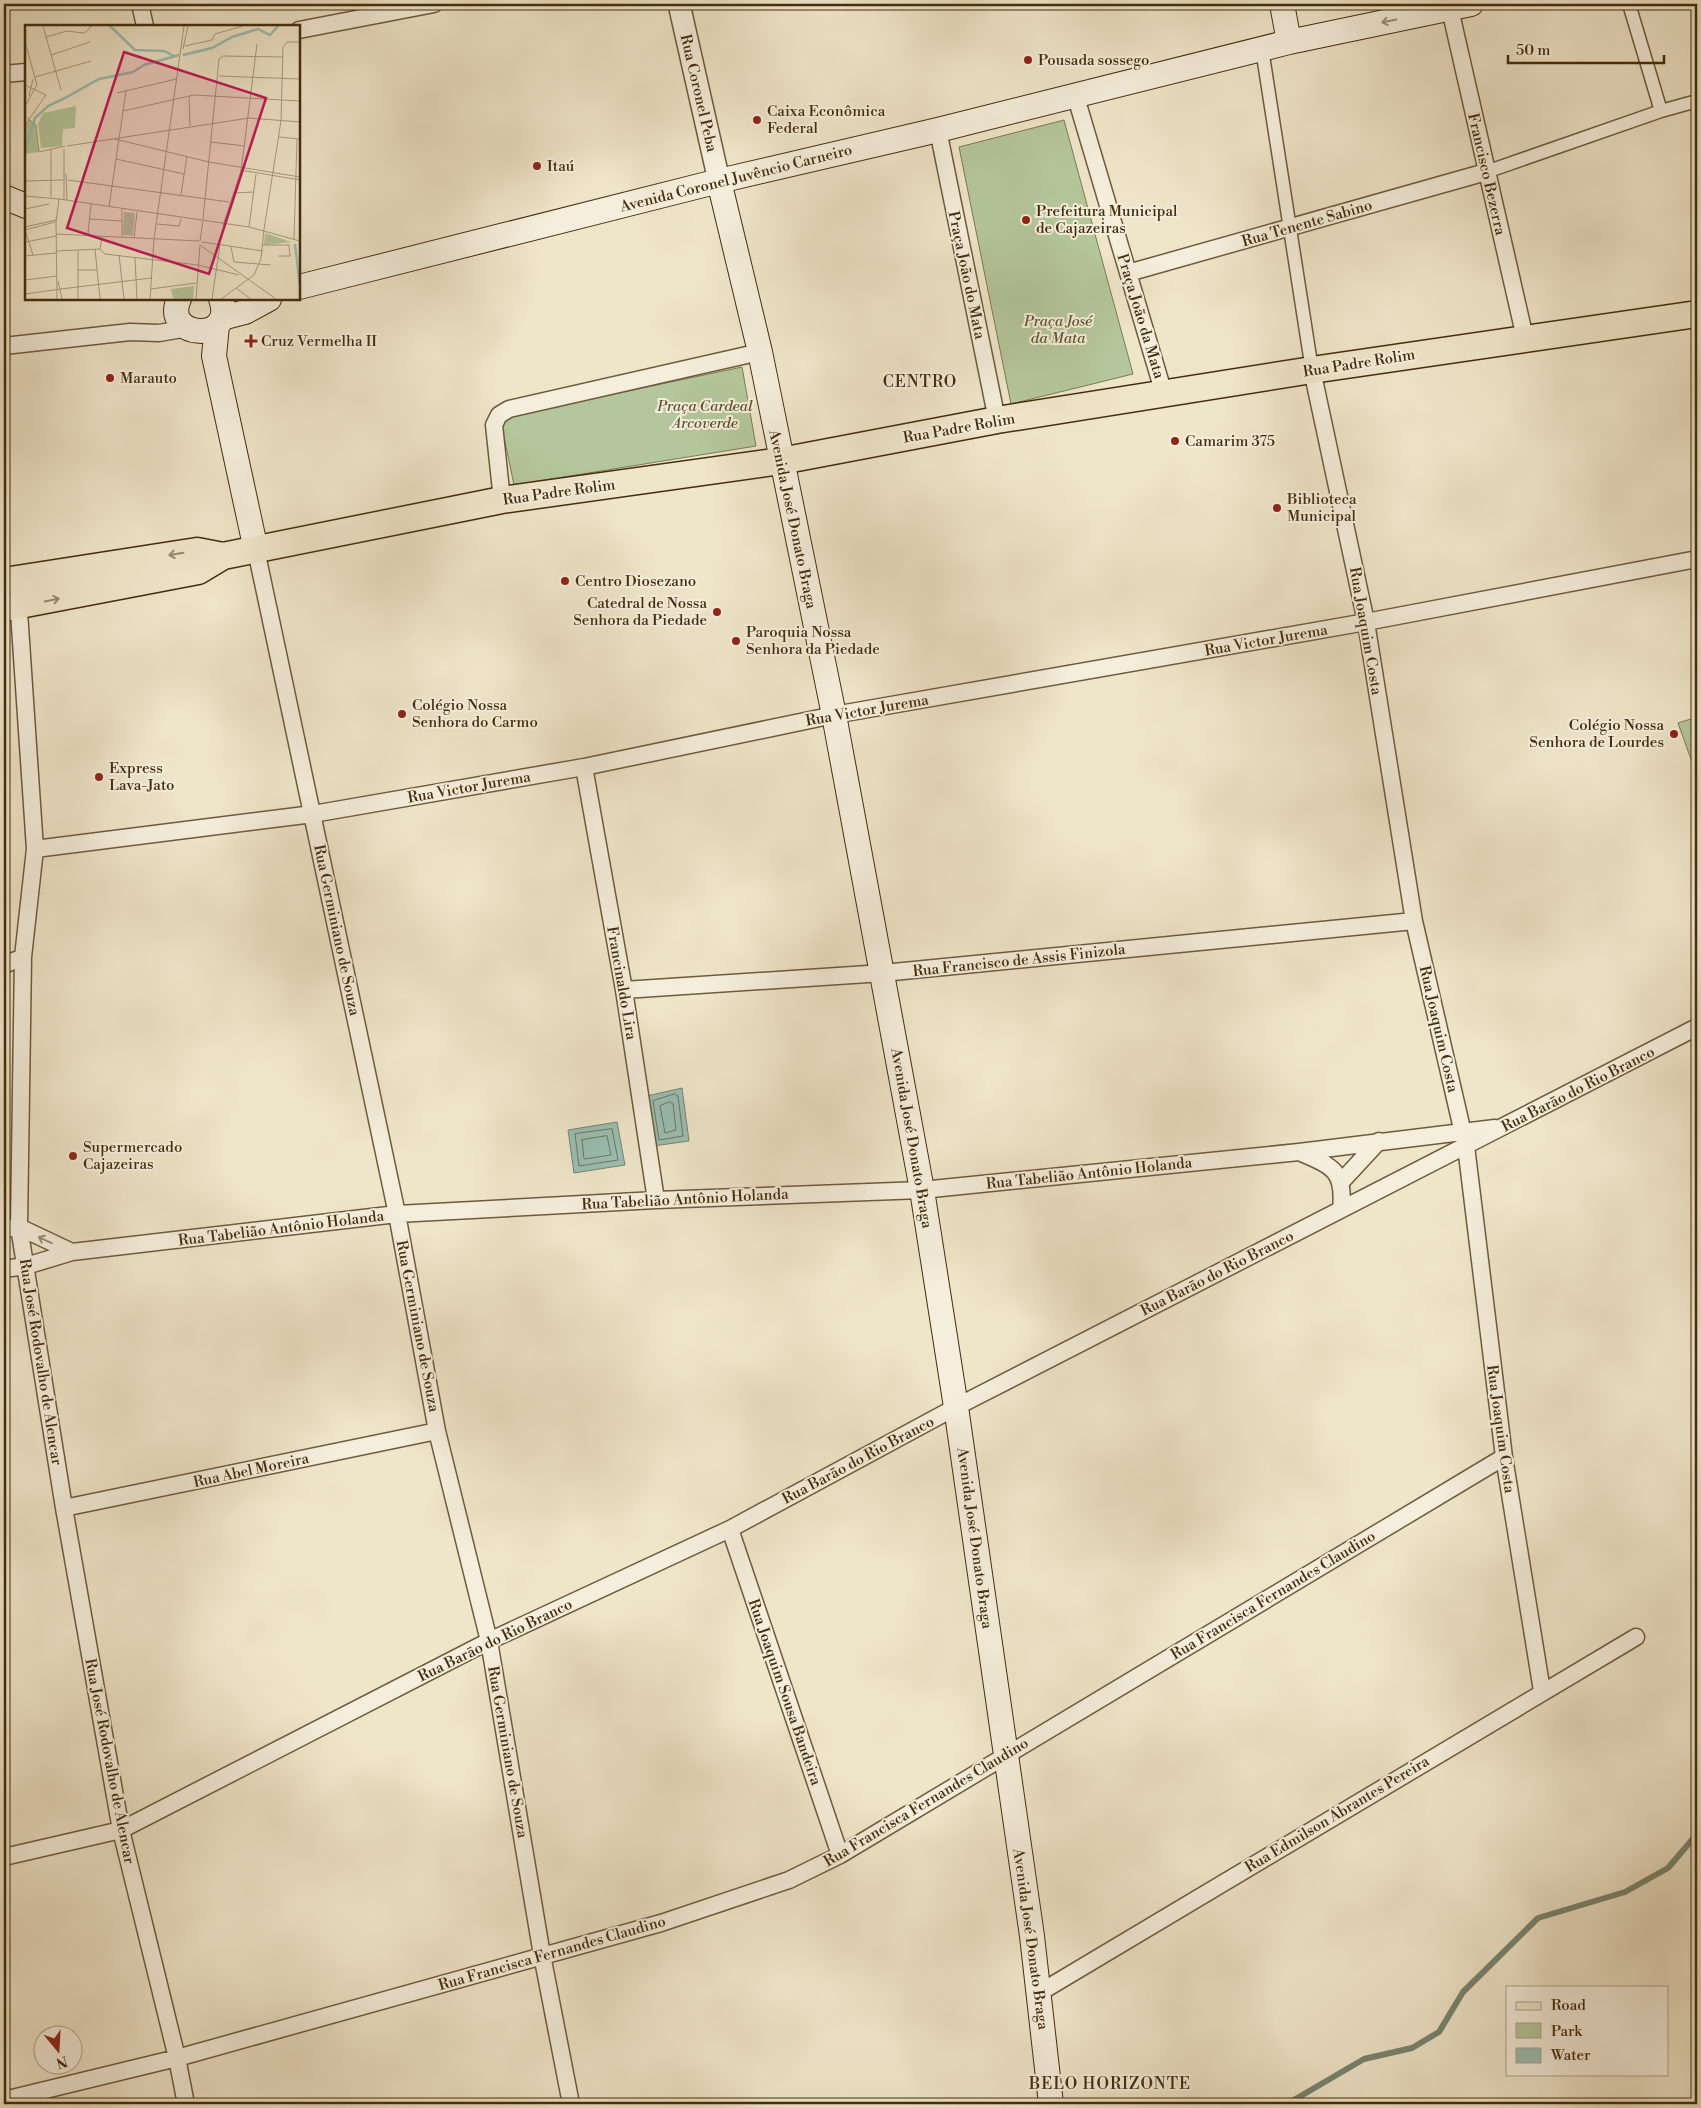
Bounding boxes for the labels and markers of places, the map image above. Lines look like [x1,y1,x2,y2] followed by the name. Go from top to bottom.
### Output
[1038,51,1150,70] place label: Pousada sossego
[1022,54,1034,66] marker: Pousada sossego
[767,102,886,138] place label: Caixa Econômica Federal
[751,114,763,126] marker: Caixa Econômica Federal
[547,157,575,176] place label: Itaú
[531,160,543,172] marker: Itaú
[1036,202,1178,238] place label: Prefeitura Municipal de Cajazeiras
[1020,214,1032,226] marker: Prefeitura Municipal de Cajazeiras
[261,332,377,351] place label: Cruz Vermelha II
[245,335,257,347] marker: Cruz Vermelha II
[120,369,177,388] place label: Marauto
[104,372,116,384] marker: Marauto
[1185,432,1275,451] place label: Camarim 375
[1169,435,1181,447] marker: Camarim 375
[1286,490,1357,526] place label: Biblioteca Municipal
[1271,502,1283,514] marker: Biblioteca Municipal
[575,572,696,591] place label: Centro Diosezano
[559,575,571,587] marker: Centro Diosezano
[573,594,707,630] place label: Catedral de Nossa Senhora da Piedade
[711,606,723,618] marker: Catedral de Nossa Senhora da Piedade
[746,623,880,659] place label: Paroquia Nossa Senhora da Piedade
[730,635,742,647] marker: Paroquia Nossa Senhora da Piedade
[412,696,538,732] place label: Colégio Nossa Senhora do Carmo
[396,708,408,720] marker: Colégio Nossa Senhora do Carmo
[1529,716,1664,752] place label: Colégio Nossa Senhora de Lourdes
[1668,728,1680,740] marker: Colégio Nossa Senhora de Lourdes
[109,759,174,795] place label: Express Lava-Jato
[93,771,105,783] marker: Express Lava-Jato
[83,1138,182,1174] place label: Supermercado Cajazeiras
[67,1150,79,1162] marker: Supermercado Cajazeiras

